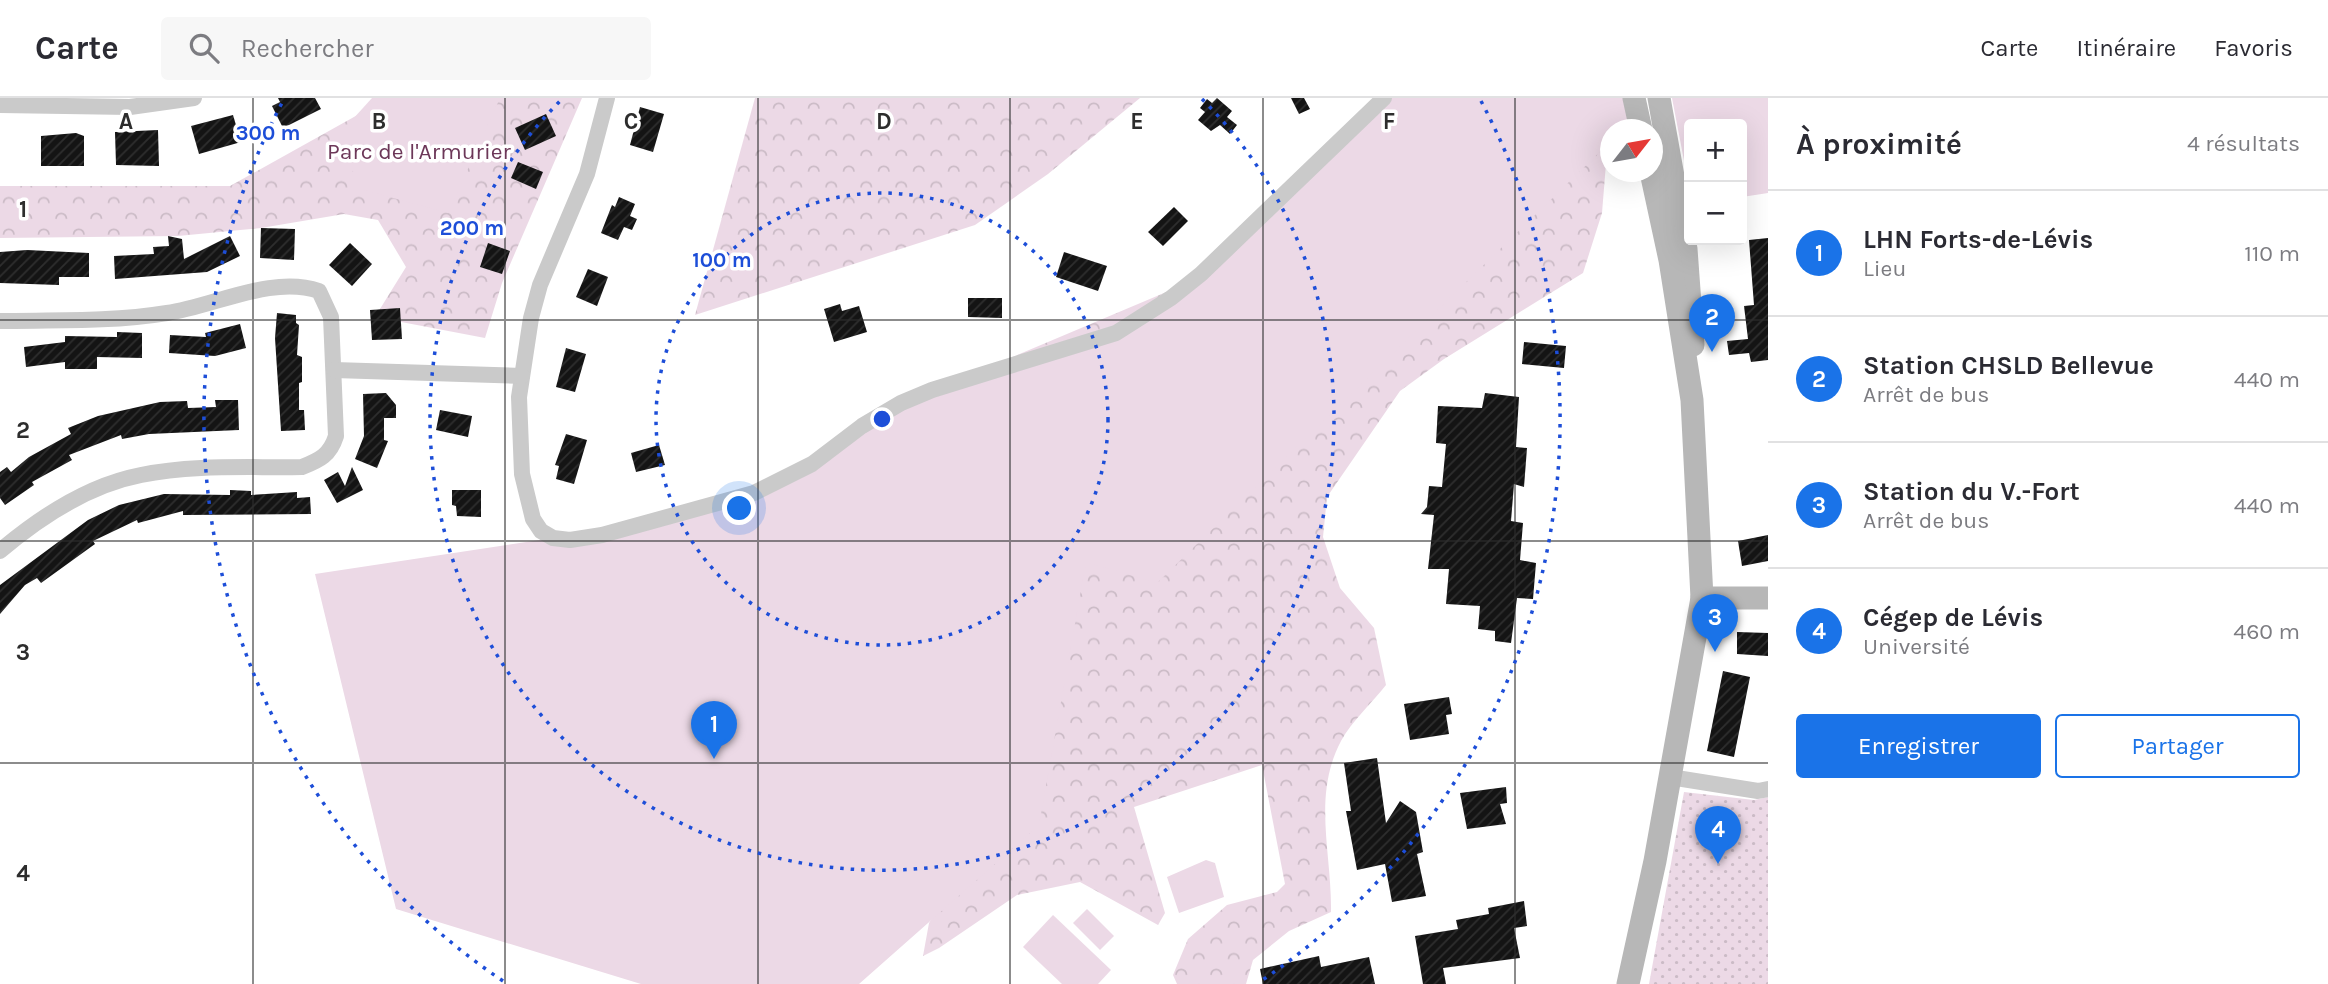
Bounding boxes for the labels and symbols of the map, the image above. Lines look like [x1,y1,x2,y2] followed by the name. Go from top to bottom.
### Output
[119,108,133,135] text: A
[372,108,386,135] text: B
[624,108,638,135] text: C
[876,108,892,135] text: D
[1130,108,1144,135] text: E
[1383,108,1395,135] text: F
[1600,119,1663,182] north arrow
[236,121,300,145] text: 300 m
[327,138,512,165] park label: Parc de l'Armurier
[19,196,27,223] text: 1
[440,216,504,240] text: 200 m
[692,248,752,272] text: 100 m
[1689,294,1735,352] pin: 2
[870,407,894,431] centre of rings
[16,417,30,444] text: 2
[722,491,756,525] your location
[1692,594,1738,652] pin: 3
[16,639,30,666] text: 3
[691,701,737,759] pin: 1
[1695,806,1741,864] pin: 4
[16,860,30,887] text: 4

